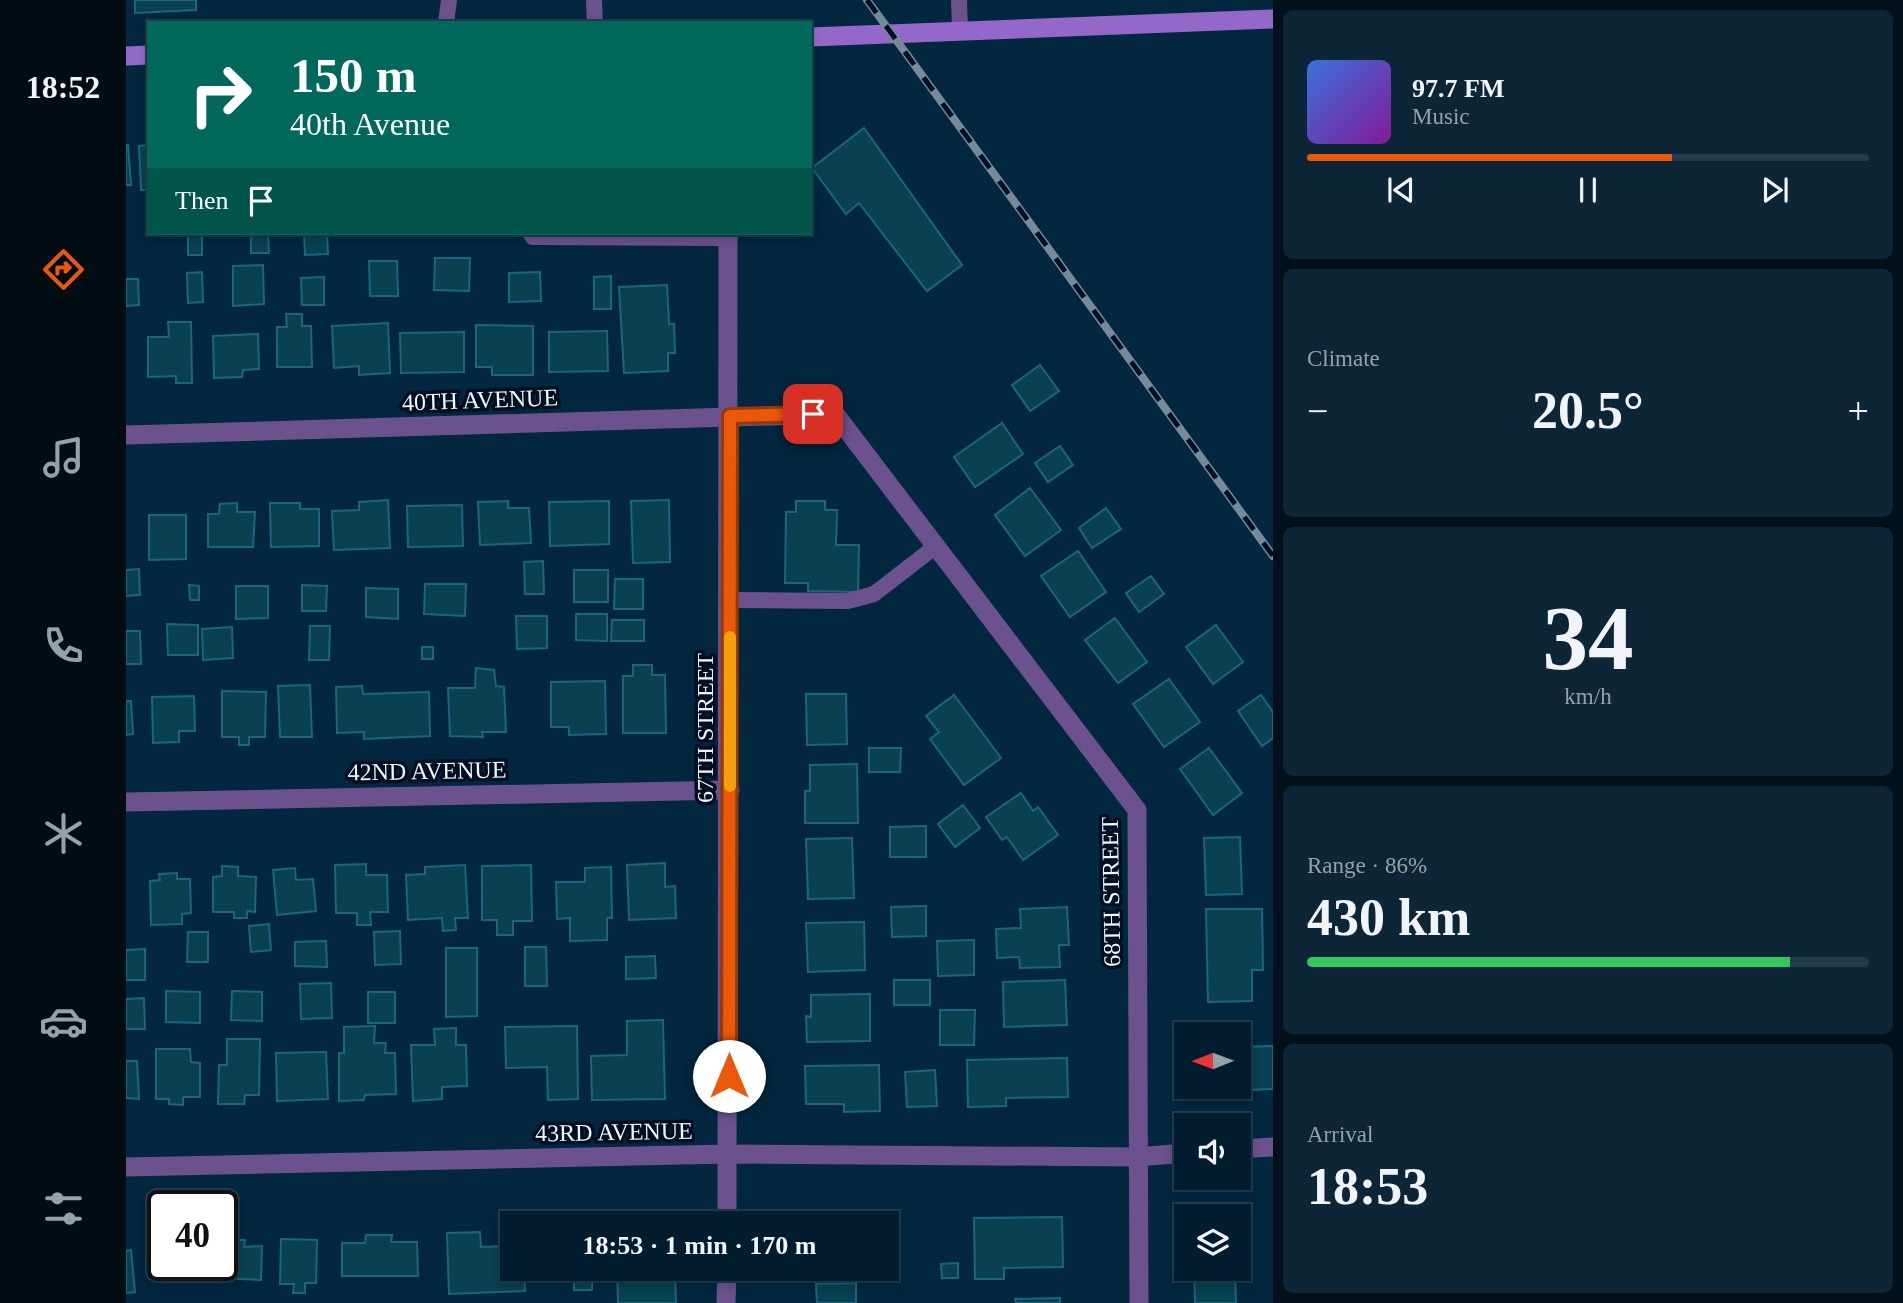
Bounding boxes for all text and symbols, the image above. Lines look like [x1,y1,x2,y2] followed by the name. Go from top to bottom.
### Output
[290,48,417,103] text: 150 m
[175,49,266,140] icon: right
[26,69,100,105] text: 18:52
[1412,74,1504,103] text: 97.7 FM
[1412,104,1470,129] text: Music
[290,106,450,142] text: 40th Avenue
[1382,171,1420,209] icon: previous
[1569,171,1607,209] icon: pause
[1756,171,1794,209] icon: next
[242,182,280,220] icon: arrive
[175,186,228,215] text: Then
[39,245,88,294] icon: directions
[1307,346,1380,371] text: Climate
[1532,382,1644,439] text: 20.5°
[401,384,559,416] street label: 40TH AVENUE
[783,384,843,444] pin
[1307,390,1328,432] text: −
[1848,390,1869,432] text: +
[794,395,832,433] icon: arrive
[39,433,88,482] icon: music
[1543,588,1634,689] text: 34
[39,621,88,670] icon: phone
[692,653,718,803] street label: 67TH STREET
[1564,684,1612,709] text: km/h
[347,757,507,785] street label: 42ND AVENUE
[39,809,88,858] icon: climate
[1097,816,1125,967] street label: 68TH STREET
[1307,853,1427,878] text: Range · 86%
[1307,889,1470,946] text: 430 km
[39,997,88,1046] icon: car
[1174,1022,1251,1099] north arrow
[1174,1022,1251,1281] map controls
[692,1039,766,1113] position arrow
[1174,1113,1251,1190] button: sound
[535,1118,693,1146] street label: 43RD AVENUE
[1307,1122,1373,1147] text: Arrival
[1307,1158,1428,1215] text: 18:53
[39,1184,88,1233] icon: filters
[147,1190,238,1281] speed limit sign: 40
[1174,1204,1251,1281] button: layers
[583,1231,817,1260] text: 18:53 · 1 min · 170 m

